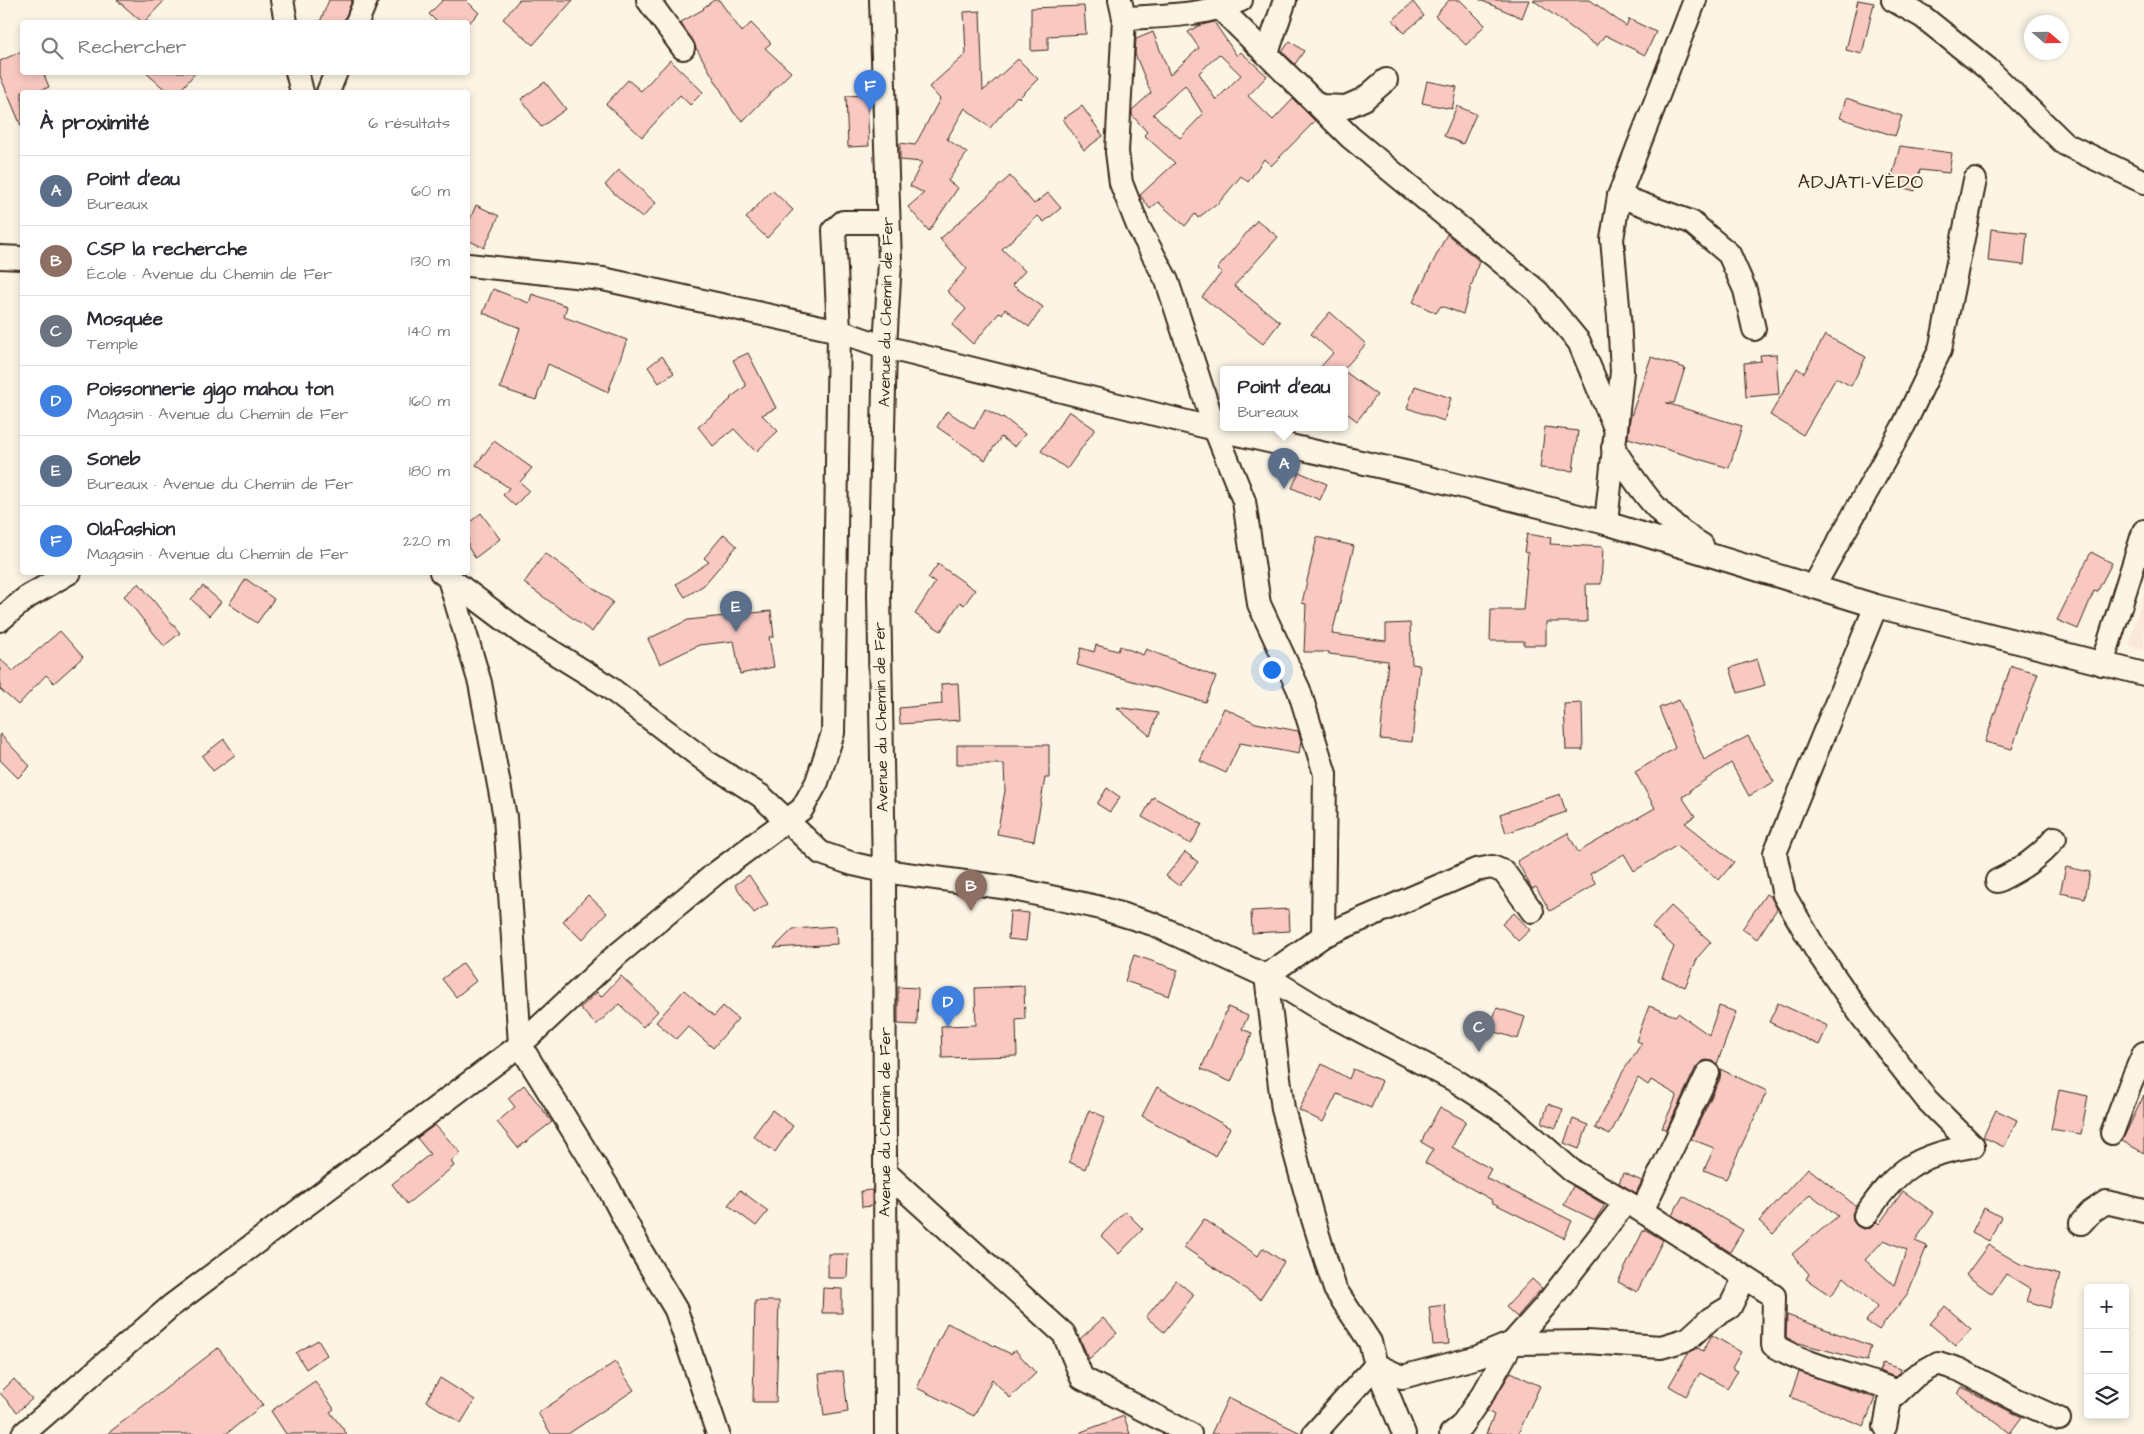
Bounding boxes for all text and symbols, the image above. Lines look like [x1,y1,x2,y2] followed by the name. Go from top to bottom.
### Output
[2024,15,2069,60] north arrow
[20,20,470,75] search box
[38,34,66,62] icon: search
[78,34,186,61] text: Rechercher
[854,70,886,111] pin: F
[40,108,149,137] text: À proximité
[368,112,450,134] text: 6 résultats
[87,166,180,193] text: Point d'eau
[1798,169,1924,196] district label: ADJATI-VÈDO
[51,180,61,202] text: A
[411,180,450,202] text: 60 m
[87,193,148,215] text: Bureaux
[873,217,899,407] street label: Avenue du Chemin de Fer
[87,236,247,263] text: CSP la recherche
[50,250,62,272] text: B
[411,250,450,272] text: 130 m
[87,263,332,285] text: École · Avenue du Chemin de Fer
[87,306,163,333] text: Mosquée
[50,320,62,342] text: C
[408,320,450,342] text: 140 m
[87,333,138,355] text: Temple
[1220,366,1348,431] popup
[1238,374,1330,401] text: Point d'eau
[87,376,333,403] text: Poissonnerie gigo mahou ton
[51,390,61,412] text: D
[409,390,450,412] text: 160 m
[1238,401,1298,423] text: Bureaux
[87,403,348,425] text: Magasin · Avenue du Chemin de Fer
[87,446,140,473] text: Soneb
[1268,448,1300,489] pin: A
[51,460,61,482] text: E
[409,460,450,482] text: 180 m
[87,473,353,495] text: Bureaux · Avenue du Chemin de Fer
[87,516,175,543] text: Olafashion
[50,530,62,552] text: F
[403,530,450,552] text: 220 m
[87,543,348,565] text: Magasin · Avenue du Chemin de Fer
[720,591,752,632] pin: E
[868,622,894,812] street label: Avenue du Chemin de Fer
[1259,657,1285,683] your location
[955,870,987,911] pin: B
[932,986,964,1027] pin: D
[1463,1011,1495,1052] pin: C
[874,1027,896,1217] street label: Avenue du Chemin de Fer
[2084,1284,2129,1419] map controls
[2084,1284,2129,1329] button: +
[2084,1329,2129,1374] button: −
[2084,1374,2129,1419] button: layers

